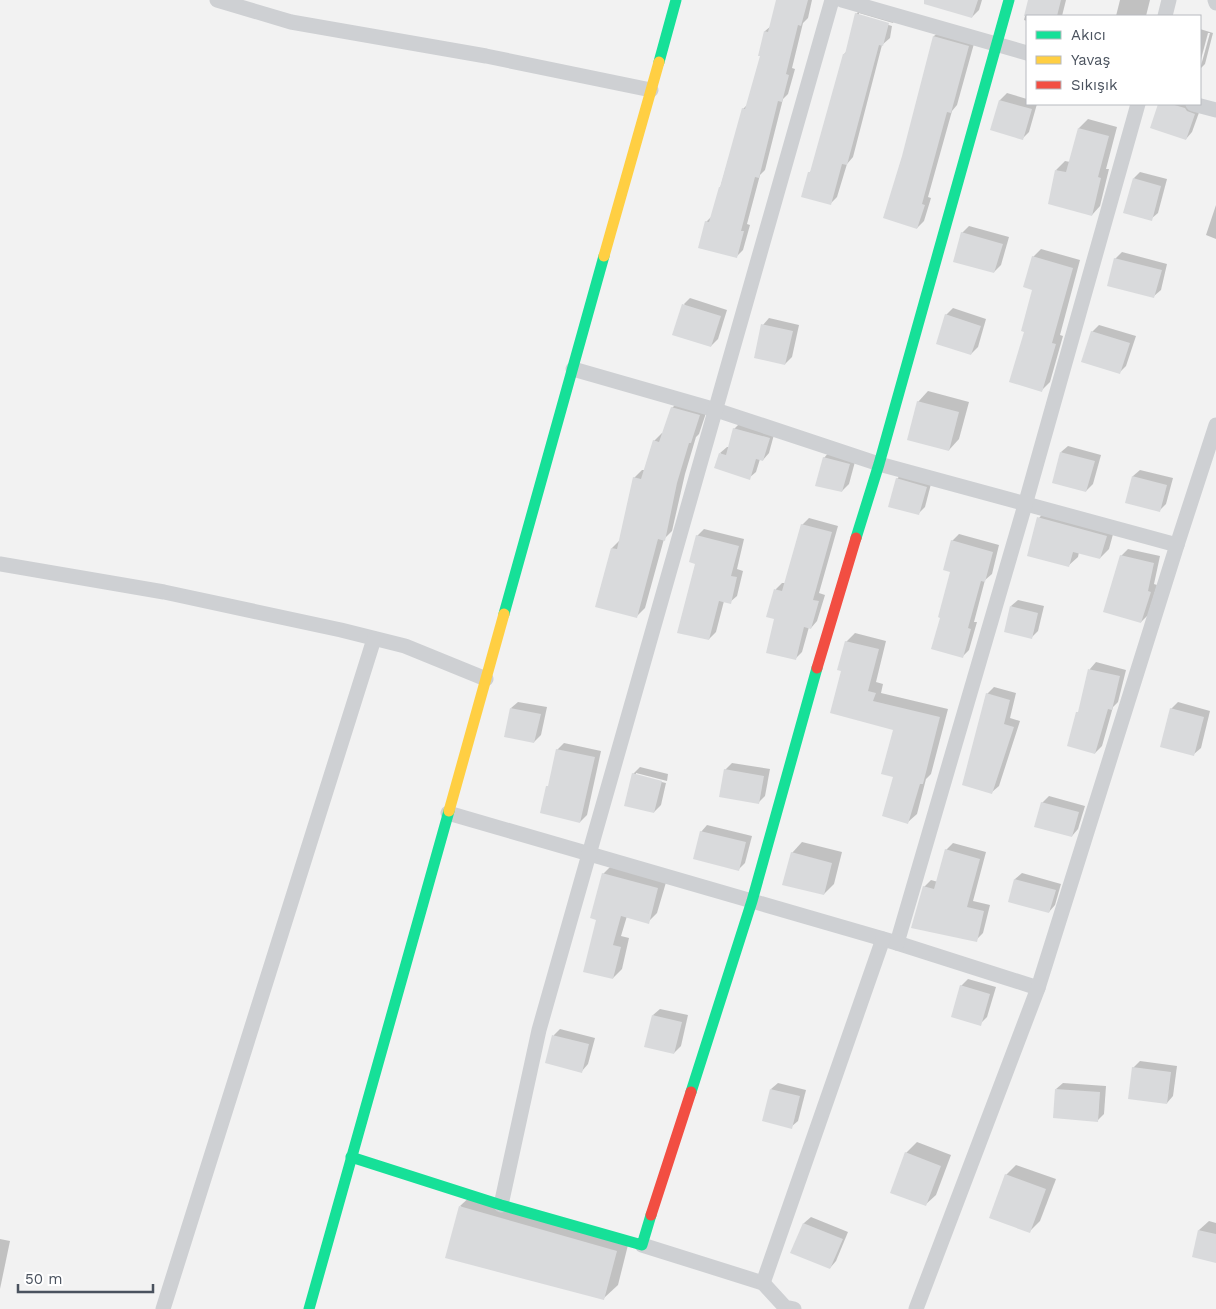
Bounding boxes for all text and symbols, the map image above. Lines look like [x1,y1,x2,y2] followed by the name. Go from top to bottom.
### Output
[1026,15,1201,105] legend
[1071,26,1106,44] text: Akıcı
[1071,51,1111,69] text: Yavaş
[1071,76,1118,94] text: Sıkışık
[18,1262,152,1294] scale bar
[25,1270,62,1288] text: 50 m

